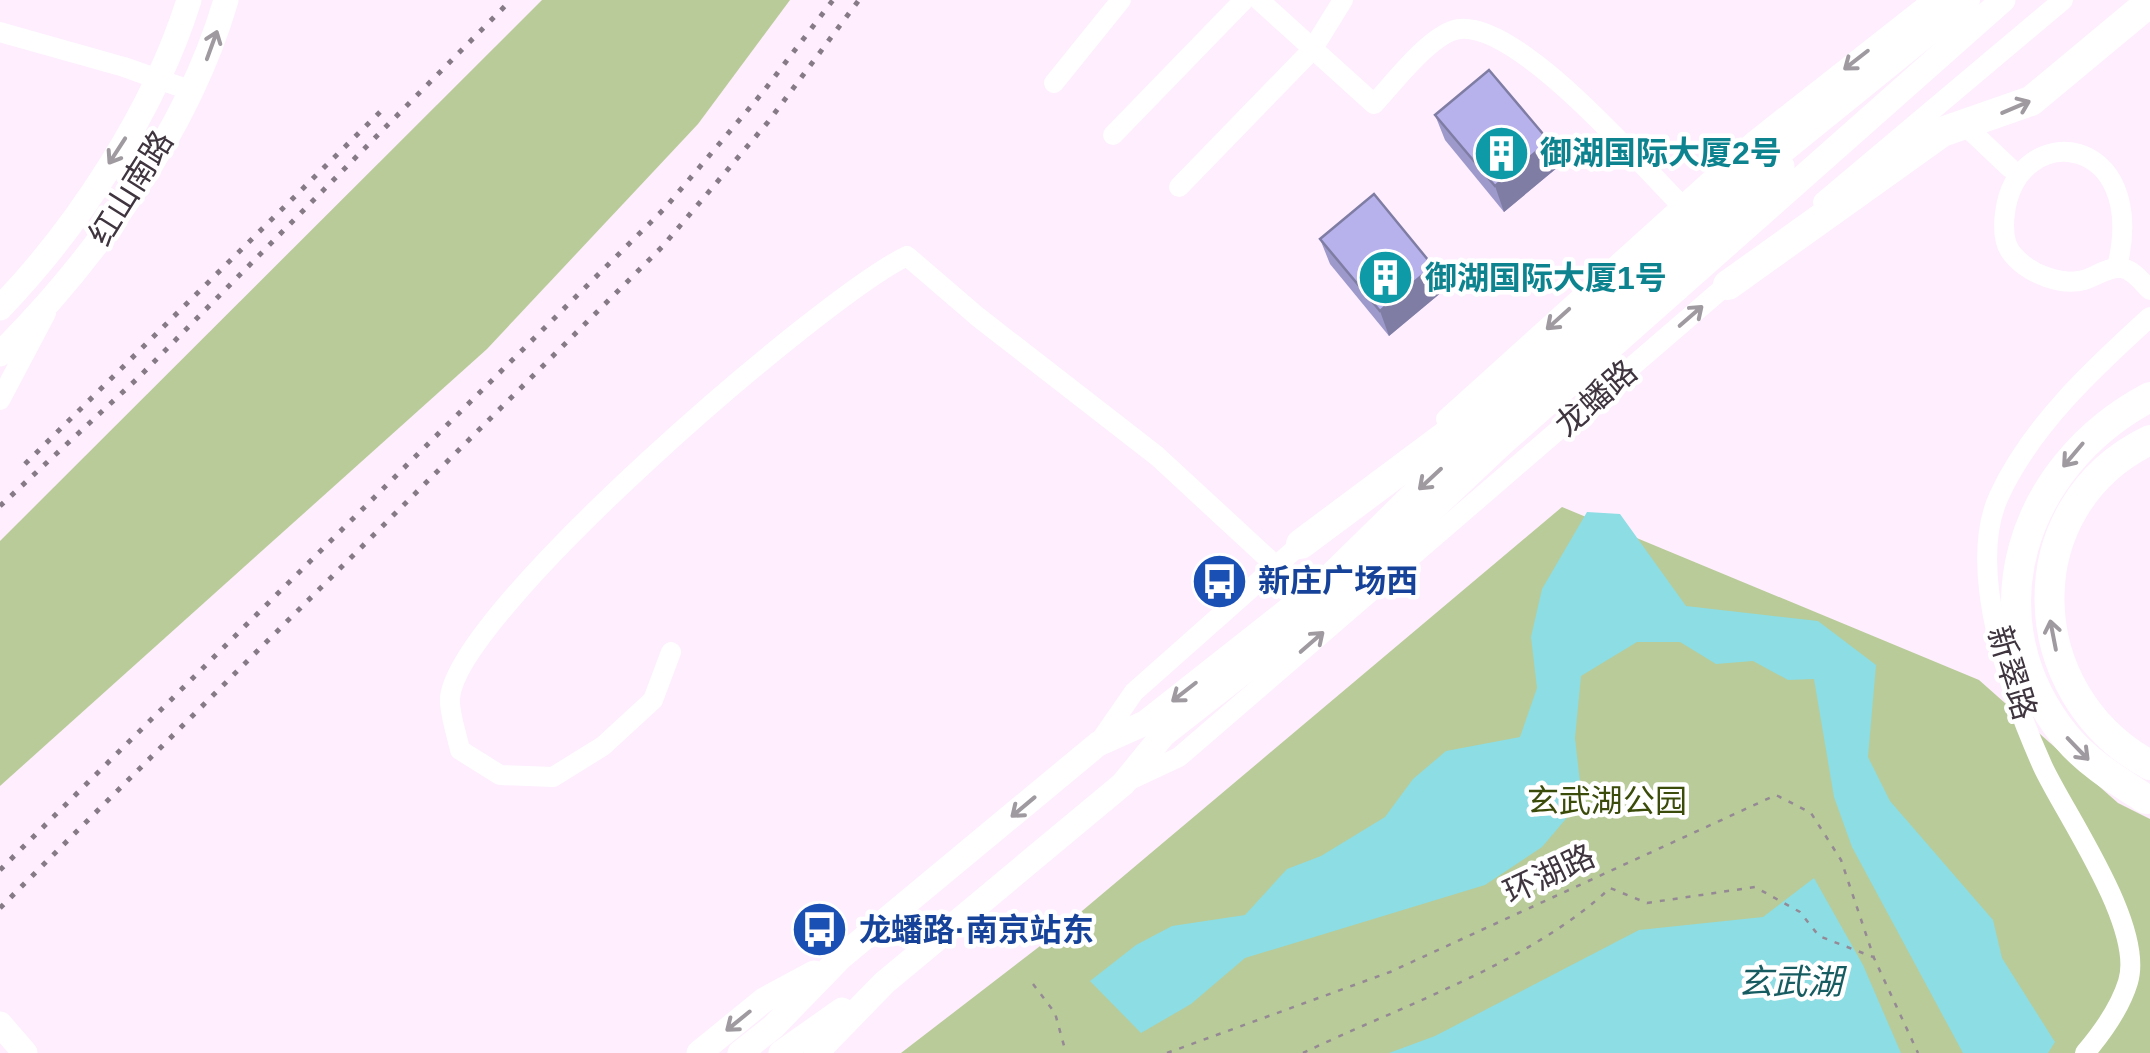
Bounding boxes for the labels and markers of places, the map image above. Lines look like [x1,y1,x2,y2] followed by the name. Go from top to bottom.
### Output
[1471,123,1531,183] building icon: 御湖国际大厦2号
[1540,135,1782,171] place label: 御湖国际大厦2号
[1356,248,1416,308] building icon: 御湖国际大厦1号
[1425,260,1667,296] place label: 御湖国际大厦1号
[1189,551,1249,611] bus stop icon: 新庄广场西
[1258,563,1418,599] place label: 新庄广场西
[790,900,850,960] bus stop icon: 龙蟠路·南京站东
[859,912,1094,948] place label: 龙蟠路·南京站东

